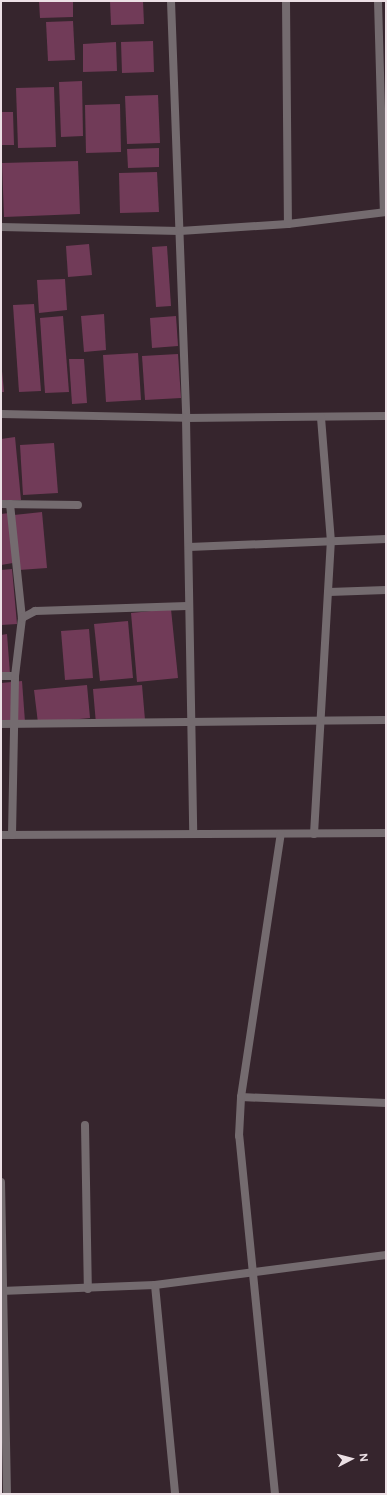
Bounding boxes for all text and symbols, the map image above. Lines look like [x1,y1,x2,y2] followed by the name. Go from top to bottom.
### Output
[331,1439,371,1479] north arrow
[357,1453,370,1463] text: N

